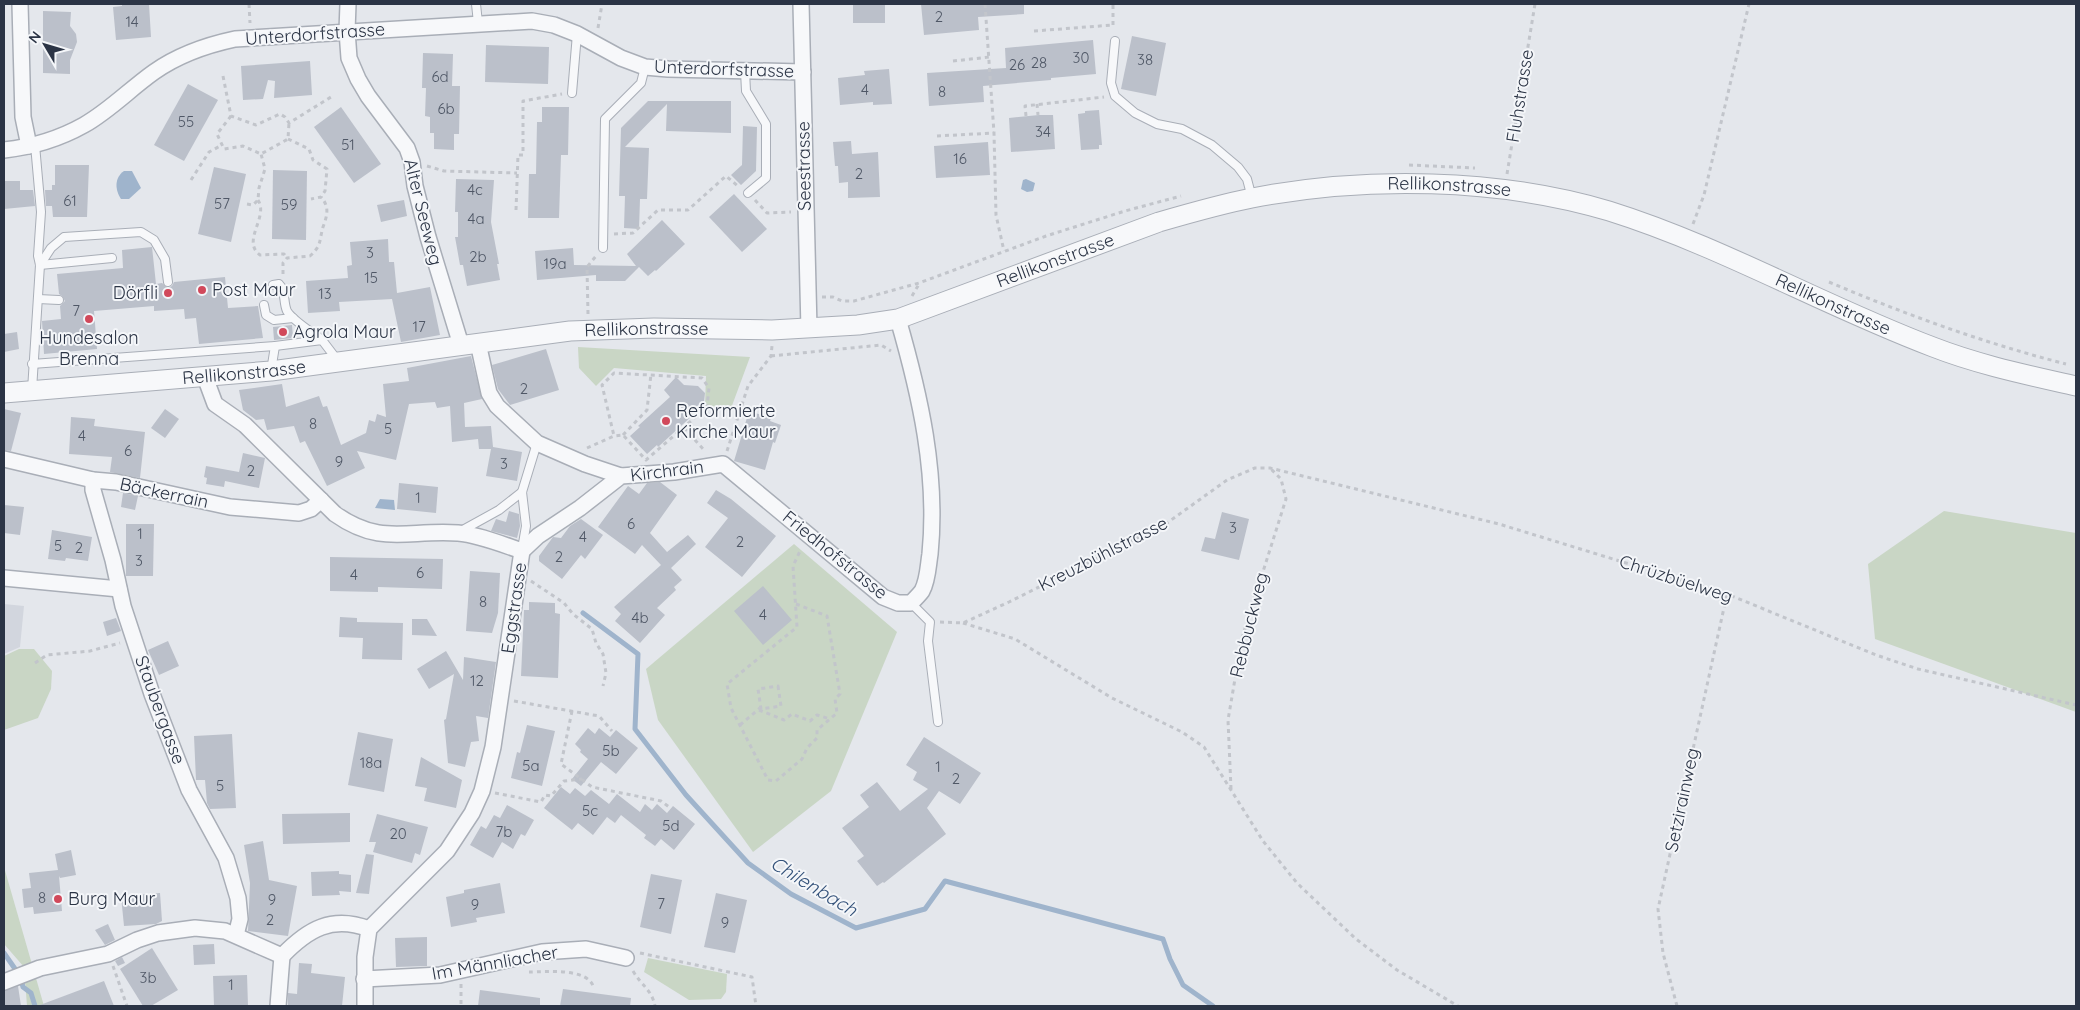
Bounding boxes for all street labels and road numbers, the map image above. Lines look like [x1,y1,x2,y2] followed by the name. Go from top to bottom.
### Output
[244,17,386,50] street label: Unterdorfstrasse
[1501,48,1538,144] street label: Fluhstrasse
[653,55,795,82] street label: Unterdorfstrasse
[791,121,816,211] street label: Seestrasse
[399,156,448,268] street label: Alter Seeweg
[1387,171,1513,201] street label: Rellikonstrasse
[993,228,1117,292] street label: Rellikonstrasse
[1772,268,1894,340] street label: Rellikonstrasse
[584,316,709,341] street label: Rellikonstrasse
[181,354,307,389] street label: Rellikonstrasse
[629,455,705,486] street label: Kirchrain
[118,472,211,513] street label: Bäckerrain
[778,505,893,604] street label: Friedhofstrasse
[1034,511,1171,596] street label: Kreuzbühlstrasse
[1617,549,1736,608] street label: Chrüzbüelweg
[496,561,531,655] street label: Eggstrasse
[1224,570,1273,680] street label: Rebbuckweg
[130,652,191,767] street label: Staubergasse
[1659,746,1704,854] street label: Setzirainweg
[430,940,560,985] street label: Im Männliacher

